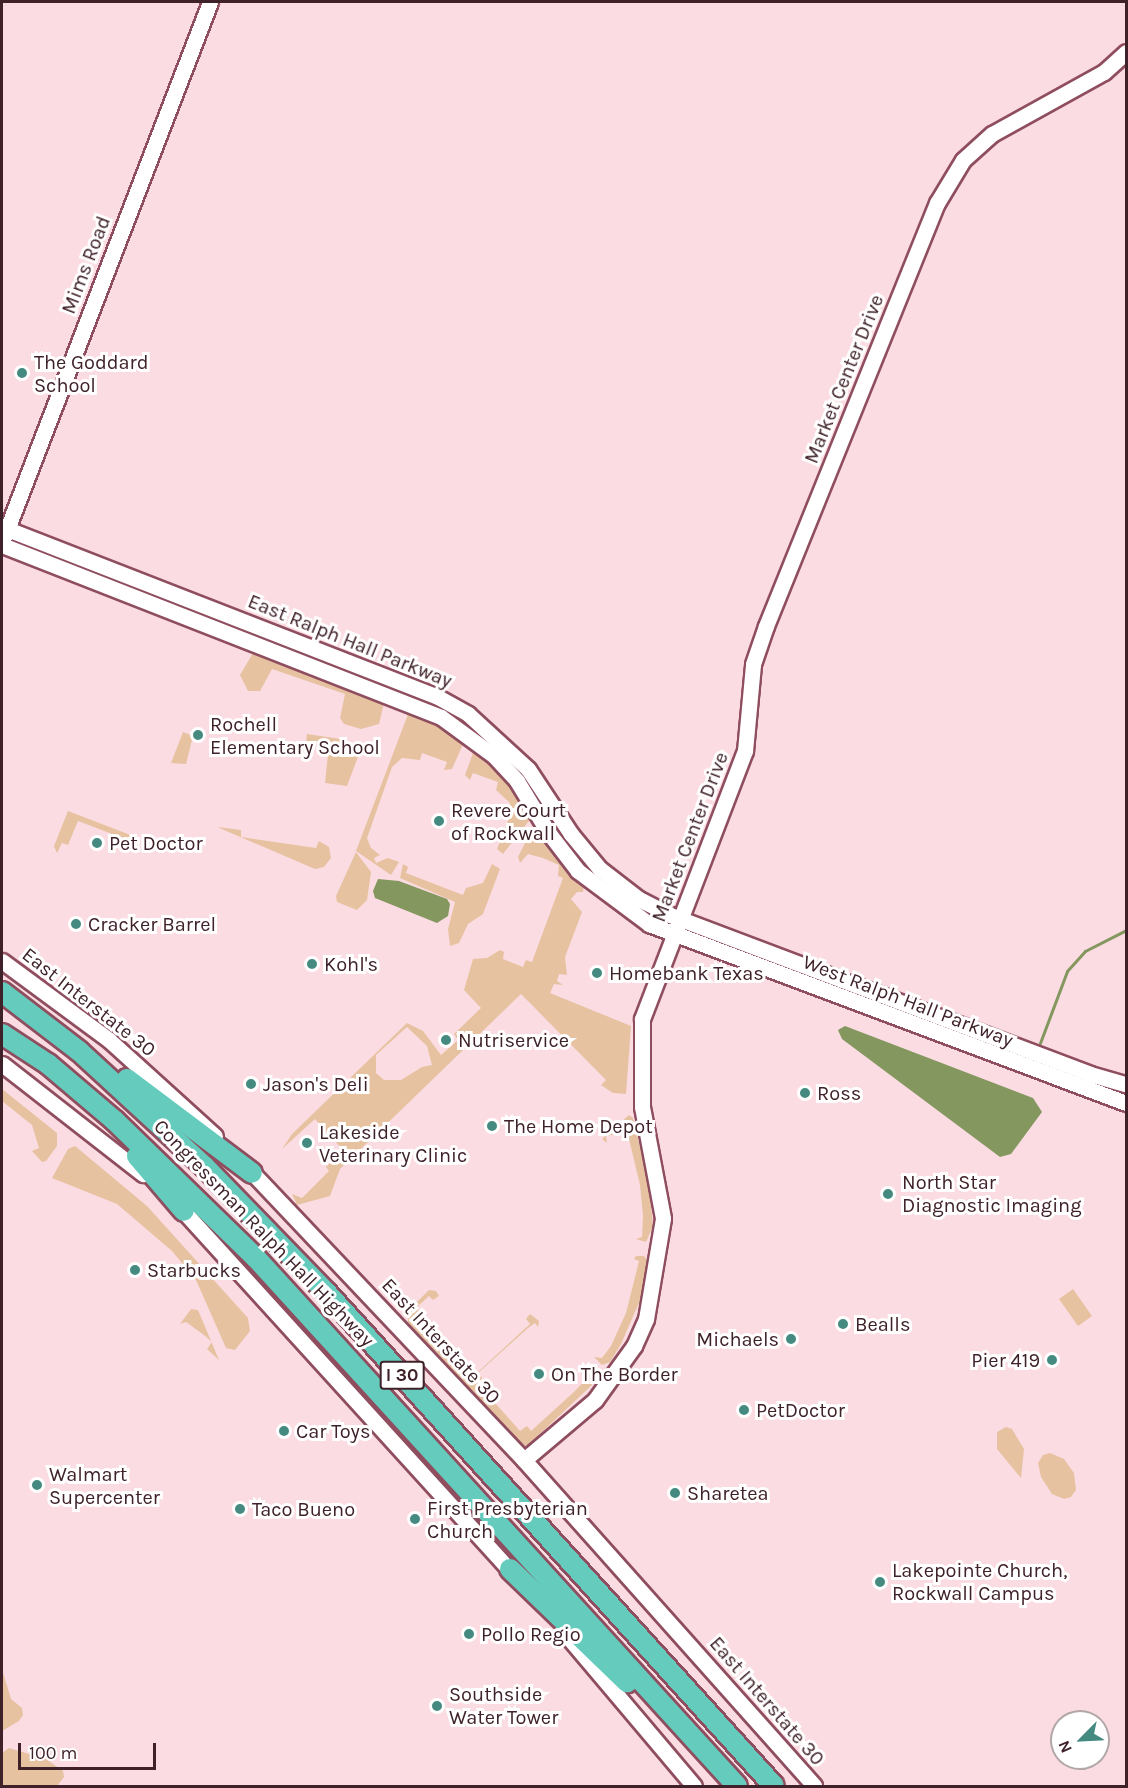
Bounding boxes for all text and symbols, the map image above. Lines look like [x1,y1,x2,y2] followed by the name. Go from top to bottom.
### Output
[56,213,116,317] street label: Mims Road
[799,291,889,467] street label: Market Center Drive
[34,350,149,397] place label: The Goddard School
[15,366,29,380] marker: The Goddard School
[244,589,456,693] street label: East Ralph Hall Parkway
[210,712,380,759] place label: Rochell Elementary School
[191,728,205,742] marker: Rochell Elementary School
[647,749,733,925] street label: Market Center Drive
[451,798,566,845] place label: Revere Court of Rockwall
[432,814,446,828] marker: Revere Court of Rockwall
[109,831,203,855] place label: Pet Doctor
[90,836,104,850] marker: Pet Doctor
[88,912,216,936] place label: Cracker Barrel
[69,917,83,931] marker: Cracker Barrel
[17,942,161,1062] street label: East Interstate 30
[799,950,1017,1052] street label: West Ralph Hall Parkway
[324,952,378,976] place label: Kohl's
[305,957,319,971] marker: Kohl's
[609,961,764,985] place label: Homebank Texas
[590,966,604,980] marker: Homebank Texas
[458,1028,569,1052] place label: Nutriservice
[439,1033,453,1047] marker: Nutriservice
[263,1072,369,1096] place label: Jason's Deli
[244,1077,258,1091] marker: Jason's Deli
[817,1081,861,1105] place label: Ross
[798,1086,812,1100] marker: Ross
[149,1114,379,1352] street label: Congressman Ralph Hall Highway
[504,1114,653,1138] place label: The Home Depot
[485,1119,499,1133] marker: The Home Depot
[319,1120,467,1167] place label: Lakeside Veterinary Clinic
[300,1136,314,1150] marker: Lakeside Veterinary Clinic
[902,1170,1081,1217] place label: North Star Diagnostic Imaging
[879,1185,897,1203] marker: North Star Diagnostic Imaging
[147,1258,241,1282] place label: Starbucks
[128,1263,142,1277] marker: Starbucks
[377,1273,505,1409] street label: East Interstate 30
[855,1312,910,1336] place label: Bealls
[836,1317,850,1331] marker: Bealls
[696,1327,779,1351] place label: Michaels
[784,1332,798,1346] marker: Michaels
[971,1348,1040,1372] place label: Pier 419
[1045,1353,1059,1367] marker: Pier 419
[380,1360,424,1390] road number: I 30
[551,1362,678,1386] place label: On The Border
[532,1367,546,1381] marker: On The Border
[756,1398,845,1422] place label: PetDoctor
[737,1403,751,1417] marker: PetDoctor
[296,1419,370,1443] place label: Car Toys
[277,1424,291,1438] marker: Car Toys
[49,1462,160,1509] place label: Walmart Supercenter
[30,1478,44,1492] marker: Walmart Supercenter
[687,1481,768,1505] place label: Sharetea
[668,1486,682,1500] marker: Sharetea
[427,1496,588,1543] place label: First Presbyterian Church
[252,1497,355,1521] place label: Taco Bueno
[233,1502,247,1516] marker: Taco Bueno
[408,1512,422,1526] marker: First Presbyterian Church
[892,1558,1067,1605] place label: Lakepointe Church, Rockwall Campus
[873,1575,887,1589] marker: Lakepointe Church, Rockwall Campus
[481,1622,581,1646] place label: Pollo Regio
[462,1627,476,1641] marker: Pollo Regio
[704,1632,830,1770] street label: East Interstate 30
[449,1682,558,1729] place label: Southside Water Tower
[430,1699,444,1713] marker: Southside Water Tower
[1050,1710,1110,1770] north arrow
[21,1731,159,1769] scale bar
[1054,1738,1076,1756] text: N
[29,1742,77,1764] text: 100 m

